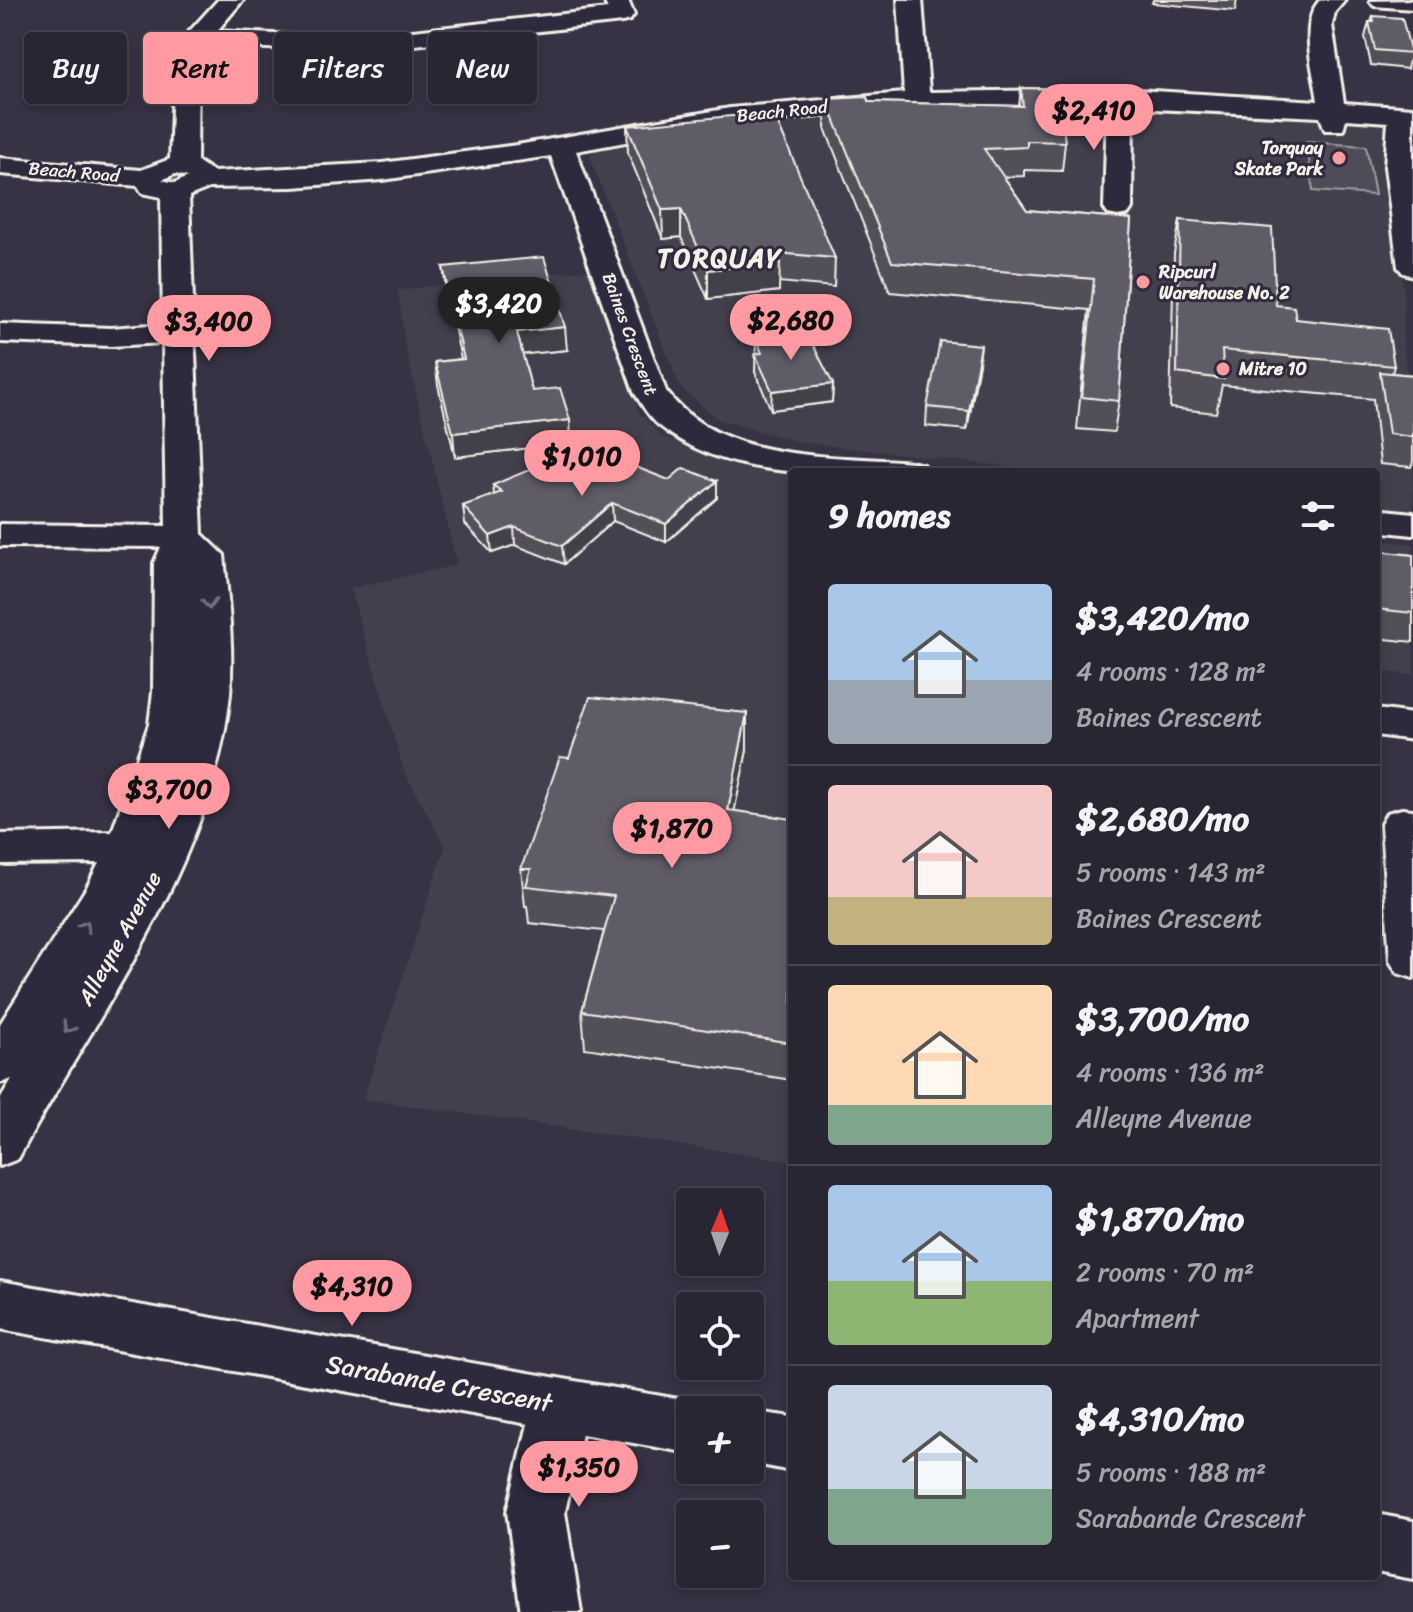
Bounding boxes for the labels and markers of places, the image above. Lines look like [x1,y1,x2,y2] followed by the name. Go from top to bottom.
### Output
[1029,84,1159,152] pin: $2,410
[1234,132,1324,185] place label: Torquay Skate Park
[1330,149,1348,167] marker: Torquay Skate Park
[1158,256,1290,309] place label: Ripcurl Warehouse No. 2
[1134,273,1152,291] marker: Ripcurl Warehouse No. 2
[434,277,564,345] pin: $3,420
[726,294,856,362] pin: $2,680
[144,295,274,363] pin: $3,400
[1238,353,1307,385] place label: Mitre 10
[1214,360,1232,378] marker: Mitre 10
[517,430,647,498] pin: $1,010
[104,763,234,831] pin: $3,700
[607,802,737,870] pin: $1,870
[287,1260,417,1328] pin: $4,310
[514,1441,644,1509] pin: $1,350

